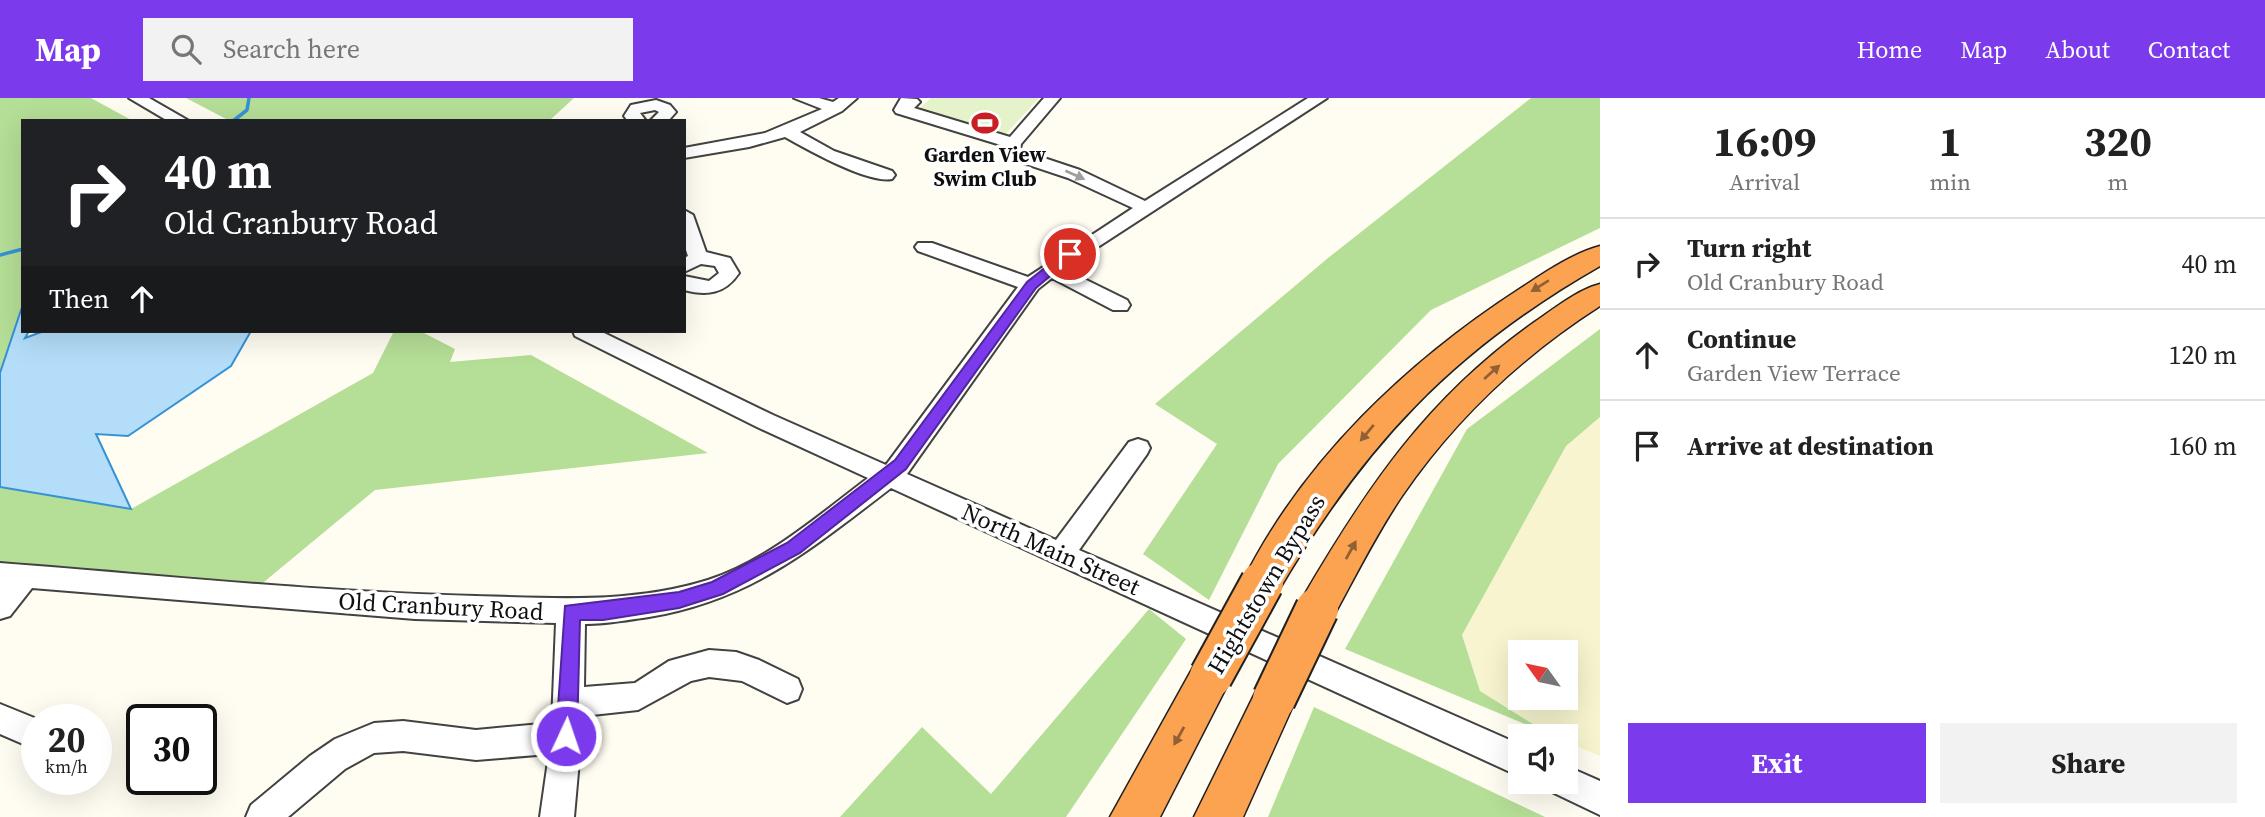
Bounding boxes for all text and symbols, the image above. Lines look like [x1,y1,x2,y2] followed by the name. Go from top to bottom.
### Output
[143,18,633,81] search box
[35,27,101,72] text: Map
[167,30,205,68] icon: search
[223,31,360,67] text: Search here
[1857,33,1922,66] text: Home
[1960,33,2007,66] text: Map
[2045,33,2110,66] text: About
[2148,33,2230,66] text: Contact
[970,108,1000,138] sports icon: Garden View Swim Club
[1713,112,1817,170] text: 16:09
[1939,112,1962,170] text: 1
[2084,112,2152,170] text: 320
[164,137,272,204] text: 40 m
[924,140,1046,193] place label: Garden View Swim Club
[49,147,140,238] icon: right
[1729,166,1800,198] text: Arrival
[1929,166,1971,198] text: min
[2108,166,2128,198] text: m
[1065,170,1086,181] one-way arrow
[164,201,438,245] text: Old Cranbury Road
[1040,224,1100,284] pin
[1687,230,1811,266] text: Turn right
[1051,235,1089,273] icon: arrive
[1628,245,1666,283] icon: right
[2182,246,2237,282] text: 40 m
[1687,266,1884,298] text: Old Cranbury Road
[123,280,161,318] icon: ahead
[1531,280,1550,293] one-way arrow
[49,281,109,317] text: Then
[1687,321,1796,357] text: Continue
[1628,336,1666,374] icon: ahead
[2169,337,2237,373] text: 120 m
[1687,357,1901,389] text: Garden View Terrace
[1483,365,1500,380] one-way arrow
[1359,424,1375,442] one-way arrow
[1628,427,1666,465] icon: arrive
[1687,428,1934,464] text: Arrive at destination
[2169,428,2237,464] text: 160 m
[1199,488,1333,680] street label: Hightstown Bypass
[957,495,1145,603] street label: North Main Street
[1345,540,1357,559] one-way arrow
[338,584,545,628] street label: Old Cranbury Road
[1508,640,1578,710] north arrow
[1508,640,1578,794] map controls
[529,699,603,773] position arrow
[126,704,217,795] speed limit sign: 30
[48,716,85,764] text: 20
[1628,723,1926,803] button: Exit
[1940,723,2237,803] button: Share
[1508,724,1578,794] button: sound
[1173,726,1184,746] one-way arrow
[45,754,88,779] text: km/h

